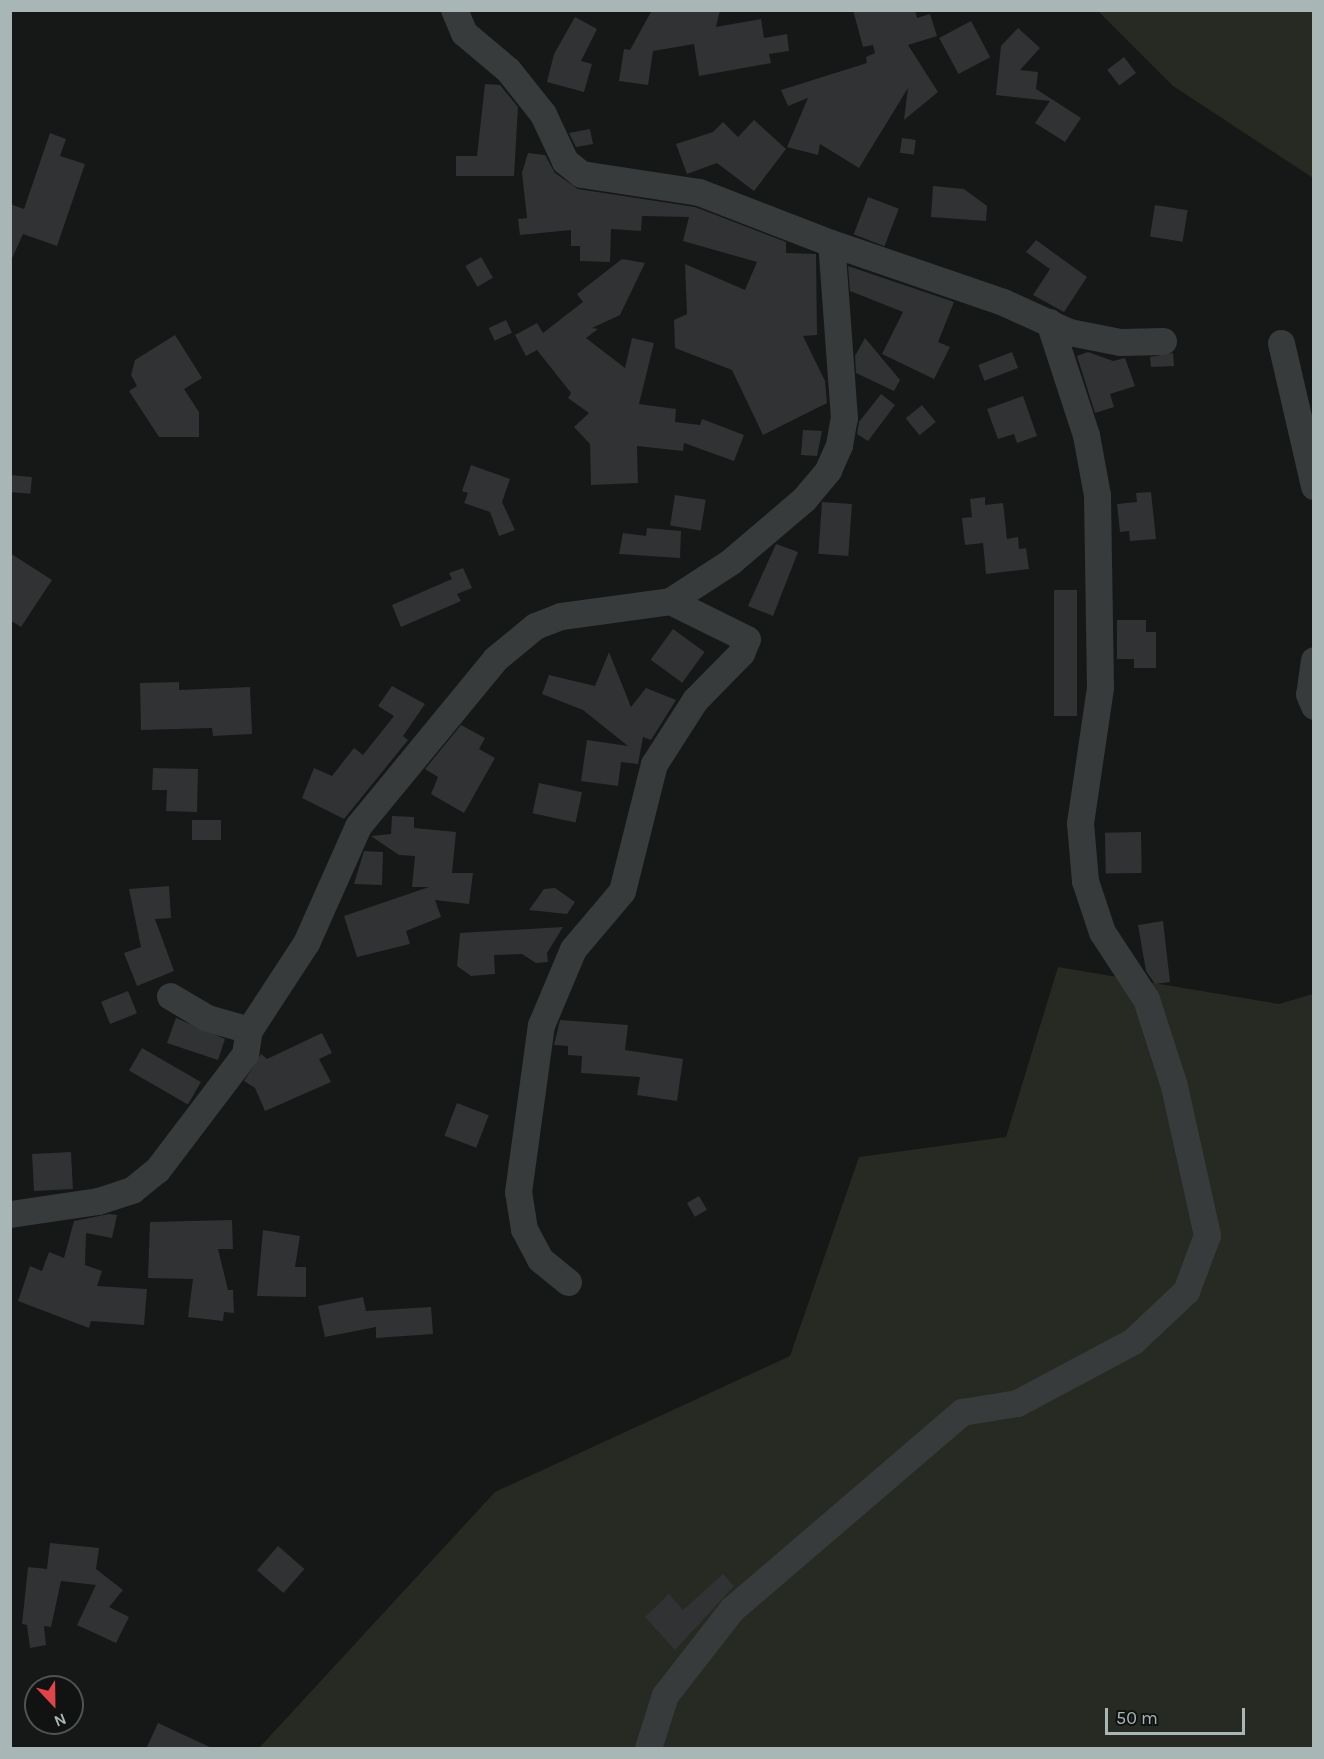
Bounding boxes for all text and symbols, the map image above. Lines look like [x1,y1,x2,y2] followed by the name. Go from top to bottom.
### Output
[24,1675,84,1735] north arrow
[1108,1696,1248,1734] scale bar
[1116,1707,1158,1729] text: 50 m
[51,1709,69,1731] text: N

